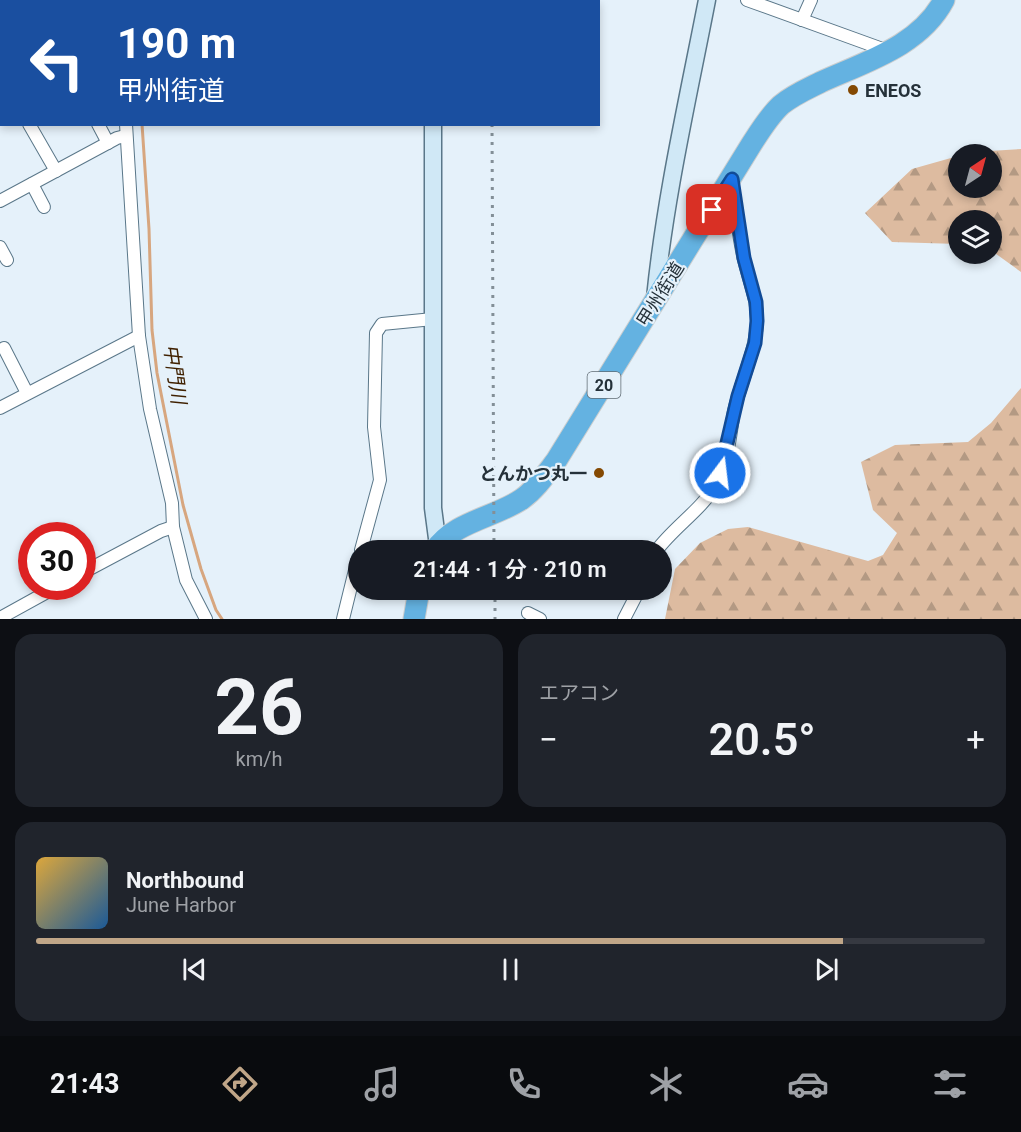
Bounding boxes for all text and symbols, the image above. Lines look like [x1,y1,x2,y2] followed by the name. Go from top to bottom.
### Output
[117,19,236,68] text: 190 m
[18,24,96,102] icon: left
[117,75,225,107] text: 甲州街道
[865,80,921,101] place label: ENEOS
[846,83,860,97] marker: ENEOS
[948,144,1002,198] north arrow
[948,144,1002,264] map controls
[686,184,737,235] pin
[695,193,728,226] icon: arrive
[948,210,1002,264] button: layers
[632,258,688,330] street label: 甲州街道
[159,343,191,407] water label: 中門川
[588,372,620,398] road number: 20
[688,441,752,505] position arrow
[479,463,587,484] place label: とんかつ丸一
[592,466,606,480] marker: とんかつ丸一
[18,522,96,600] speed limit sign: 30
[413,557,607,582] text: 21:44 · 1 分 · 210 m
[214,662,304,753] text: 26
[539,681,619,705] text: エアコン
[708,713,816,766] text: 20.5°
[539,720,558,759] text: −
[966,720,985,759] text: +
[236,747,282,771] text: km/h
[126,868,244,893] text: Northbound
[126,893,236,917] text: June Harbor
[178,953,211,986] icon: previous
[494,953,527,986] icon: pause
[810,953,843,986] icon: next
[219,1063,261,1105] icon: directions
[361,1063,403,1105] icon: music
[503,1063,545,1105] icon: phone
[645,1063,687,1105] icon: climate
[787,1063,829,1105] icon: car
[929,1063,971,1105] icon: filters
[50,1068,120,1100] text: 21:43

